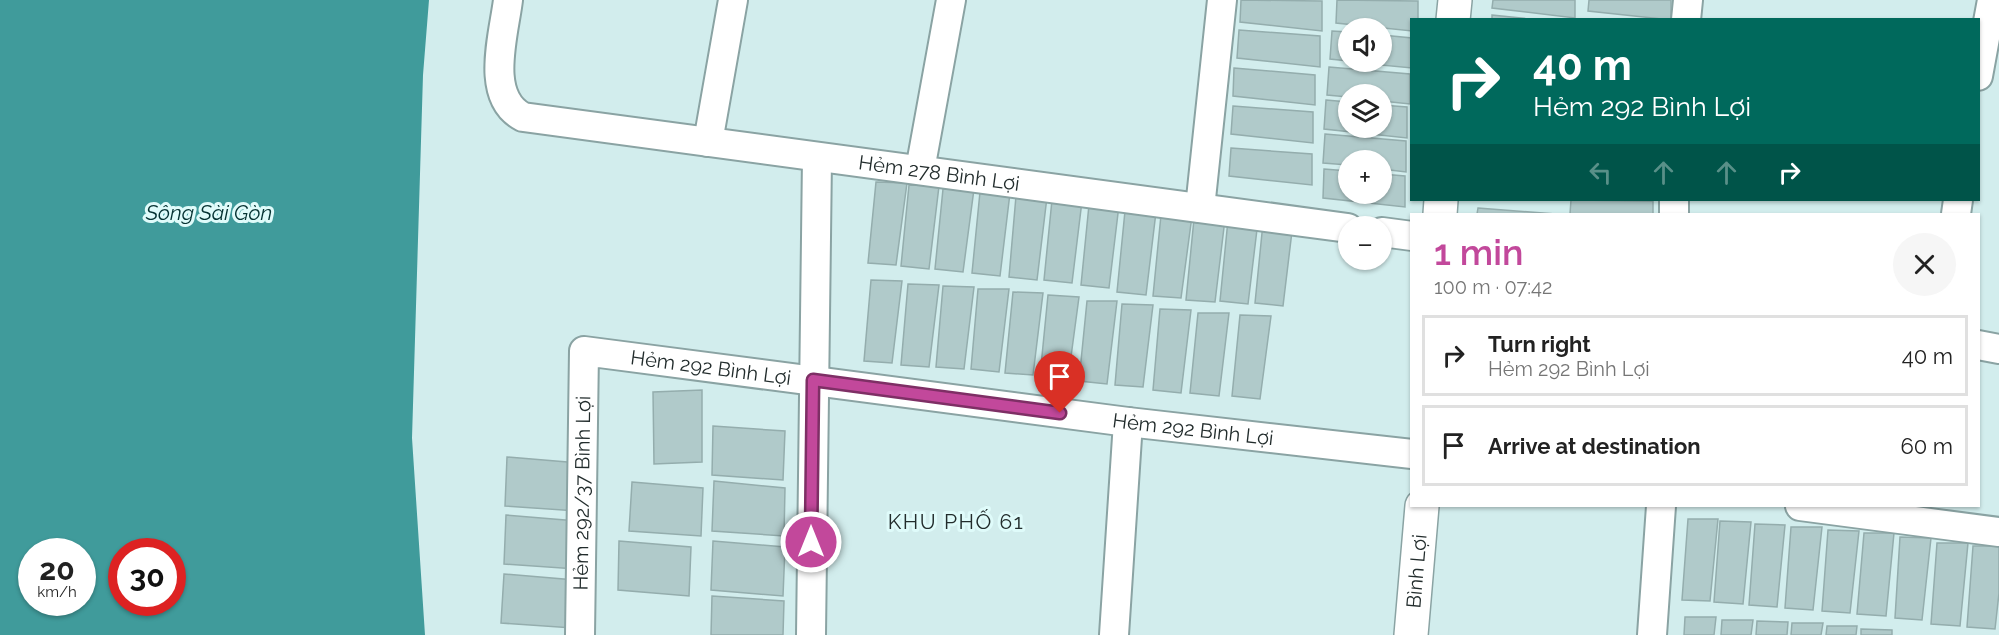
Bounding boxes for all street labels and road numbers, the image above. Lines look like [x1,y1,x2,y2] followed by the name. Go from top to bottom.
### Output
[857,150,1021,196] street label: Hẻm 278 Bình Lợi
[629,345,793,390] street label: Hẻm 292 Bình Lợi
[569,396,595,590] street label: Hẻm 292/37 Bình Lợi
[1111,408,1275,450] street label: Hẻm 292 Bình Lợi
[1401,533,1432,609] street label: Bình Lợi

